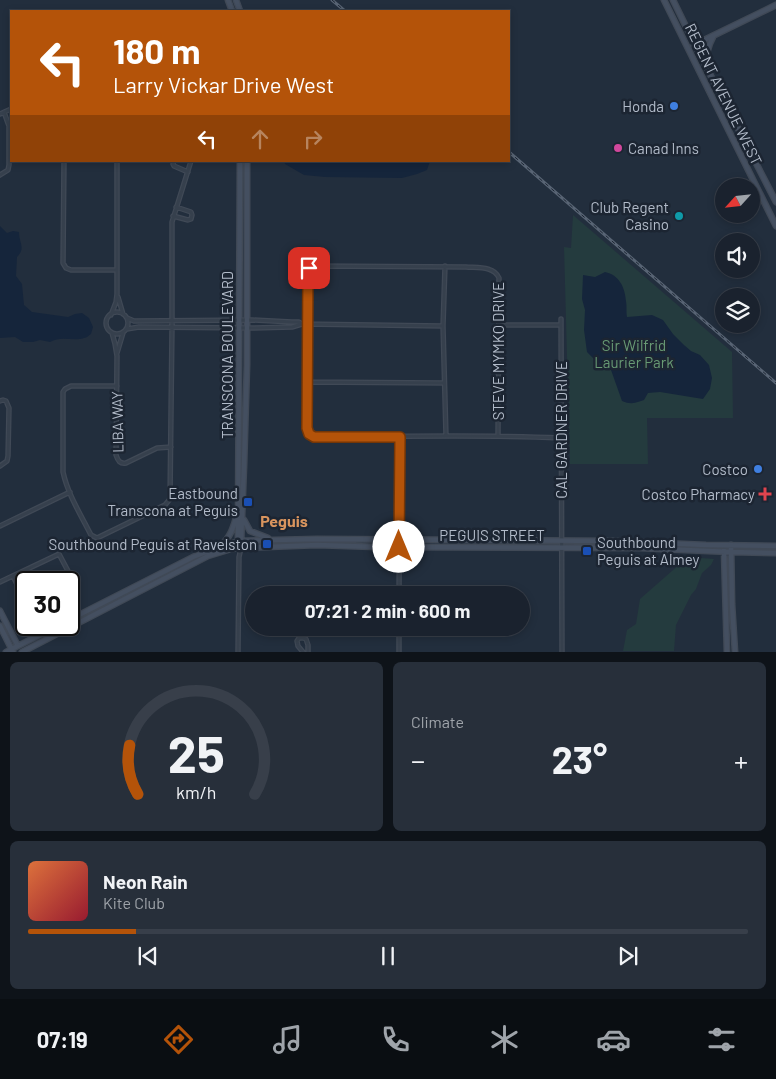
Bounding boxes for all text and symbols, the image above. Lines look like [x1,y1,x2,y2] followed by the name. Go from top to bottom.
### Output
[682,20,766,168] street label: REGENT AVENUE WEST
[113,29,201,71] text: 180 m
[30,30,95,95] icon: left
[113,71,334,97] text: Larry Vickar Drive West
[622,97,664,115] place label: Honda
[668,100,680,112] marker: Honda
[193,125,221,153] icon: left
[246,125,274,153] icon: ahead
[299,125,327,153] icon: right
[628,139,699,157] place label: Canad Inns
[612,142,624,154] marker: Canad Inns
[715,178,760,222] north arrow
[715,178,760,333] map controls
[591,198,669,233] place label: Club Regent Casino
[673,210,685,222] marker: Club Regent Casino
[715,233,760,278] button: sound
[288,247,330,289] pin
[295,254,323,282] icon: arrive
[218,271,236,439] street label: TRANSCONA BOULEVARD
[489,282,507,420] street label: STEVE MYMKO DRIVE
[715,288,760,333] button: layers
[594,336,674,371] park label: Sir Wilfrid Laurier Park
[552,361,570,499] street label: CAL GARDNER DRIVE
[107,391,127,453] street label: LIBA WAY
[702,460,748,478] place label: Costco
[752,463,764,475] marker: Costco
[107,484,238,519] place label: Eastbound Transcona at Peguis
[642,485,755,503] place label: Costco Pharmacy
[759,488,771,500] marker: Costco Pharmacy
[242,496,254,508] marker: Eastbound Transcona at Peguis
[260,511,308,530] district label: Peguis
[372,520,424,572] position arrow
[439,526,545,544] street label: PEGUIS STREET
[597,533,699,568] place label: Southbound Peguis at Almey
[48,535,257,553] place label: Southbound Peguis at Ravelston
[261,538,273,550] marker: Southbound Peguis at Ravelston
[581,545,593,557] marker: Southbound Peguis at Almey
[15,571,80,636] speed limit sign: 30
[305,599,470,622] text: 07:21 · 2 min · 600 m
[411,712,464,731] text: Climate
[168,721,225,783] text: 25
[552,736,607,782] text: 23°
[411,743,425,777] text: −
[734,743,748,777] text: +
[176,781,217,803] text: km/h
[103,870,188,893] text: Neon Rain
[103,893,165,912] text: Kite Club
[134,942,162,970] icon: previous
[374,942,402,970] icon: pause
[614,942,642,970] icon: next
[161,1022,196,1057] icon: directions
[270,1022,305,1057] icon: music
[378,1022,413,1057] icon: phone
[487,1022,522,1057] icon: climate
[596,1022,631,1057] icon: car
[704,1022,739,1057] icon: filters
[37,1026,88,1052] text: 07:19

